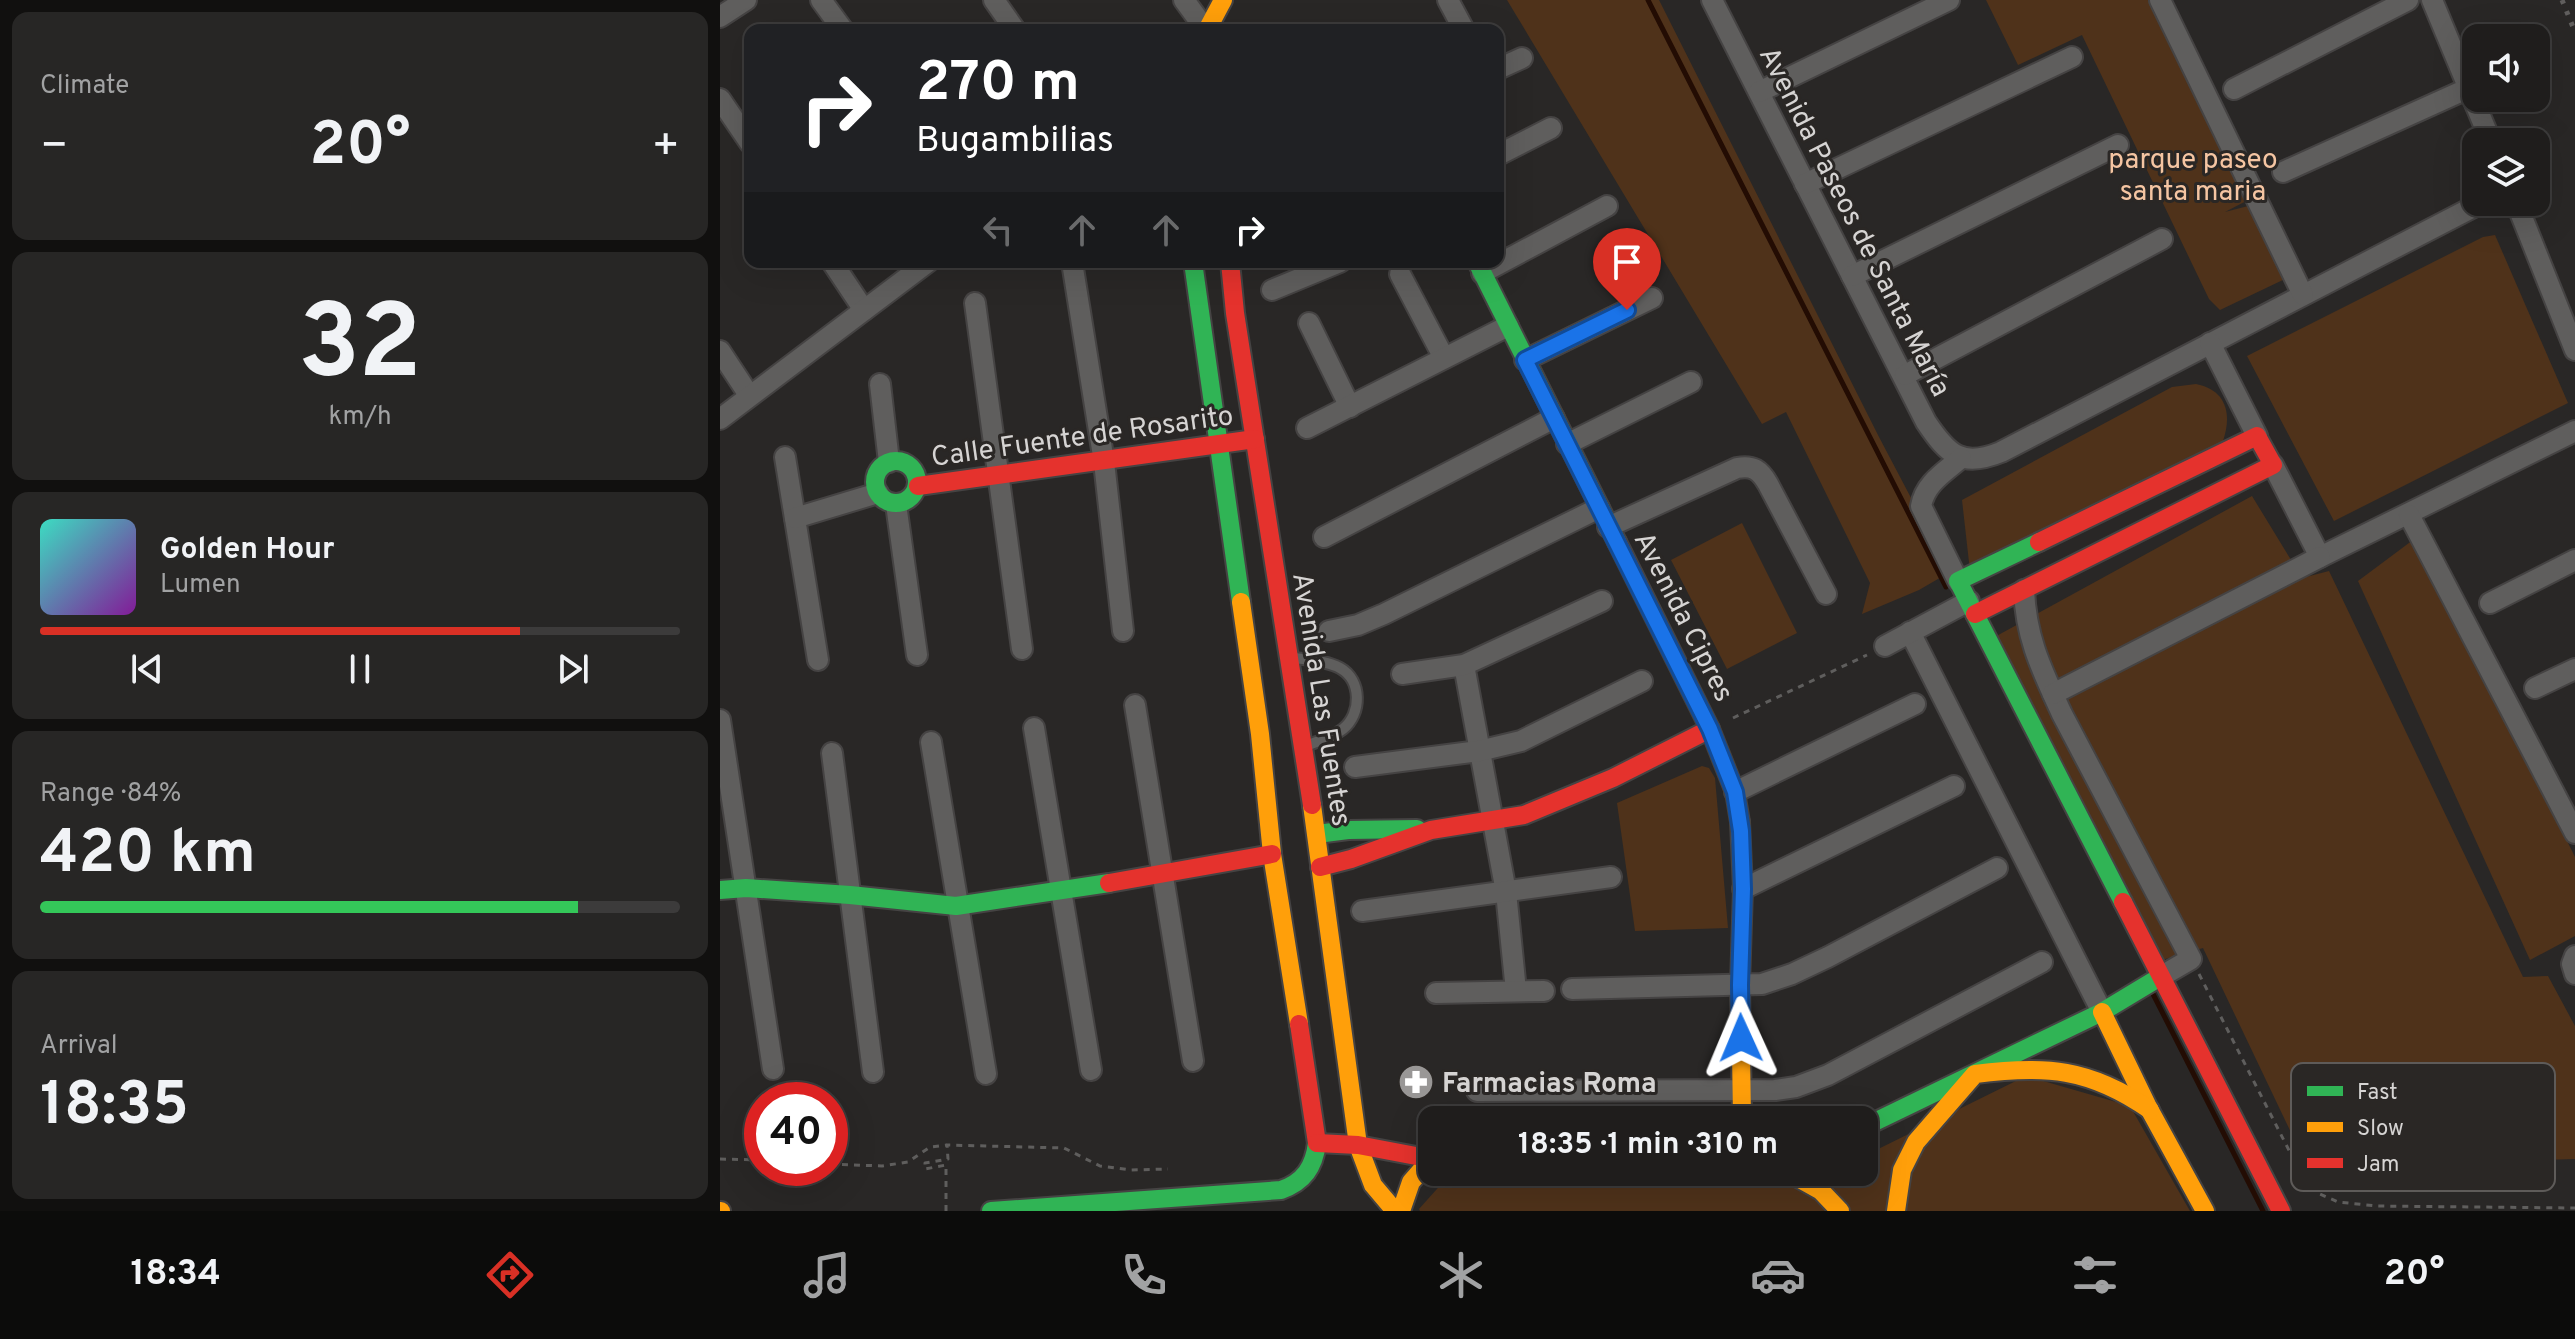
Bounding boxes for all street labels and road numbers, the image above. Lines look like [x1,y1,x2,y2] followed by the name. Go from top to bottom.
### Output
[1749,41,1957,403] street label: Avenida Paseos de Santa María
[929,399,1236,477] street label: Calle Fuente de Rosarito
[1624,526,1741,708] street label: Avenida Cipres
[1282,570,1358,829] street label: Avenida Las Fuentes

